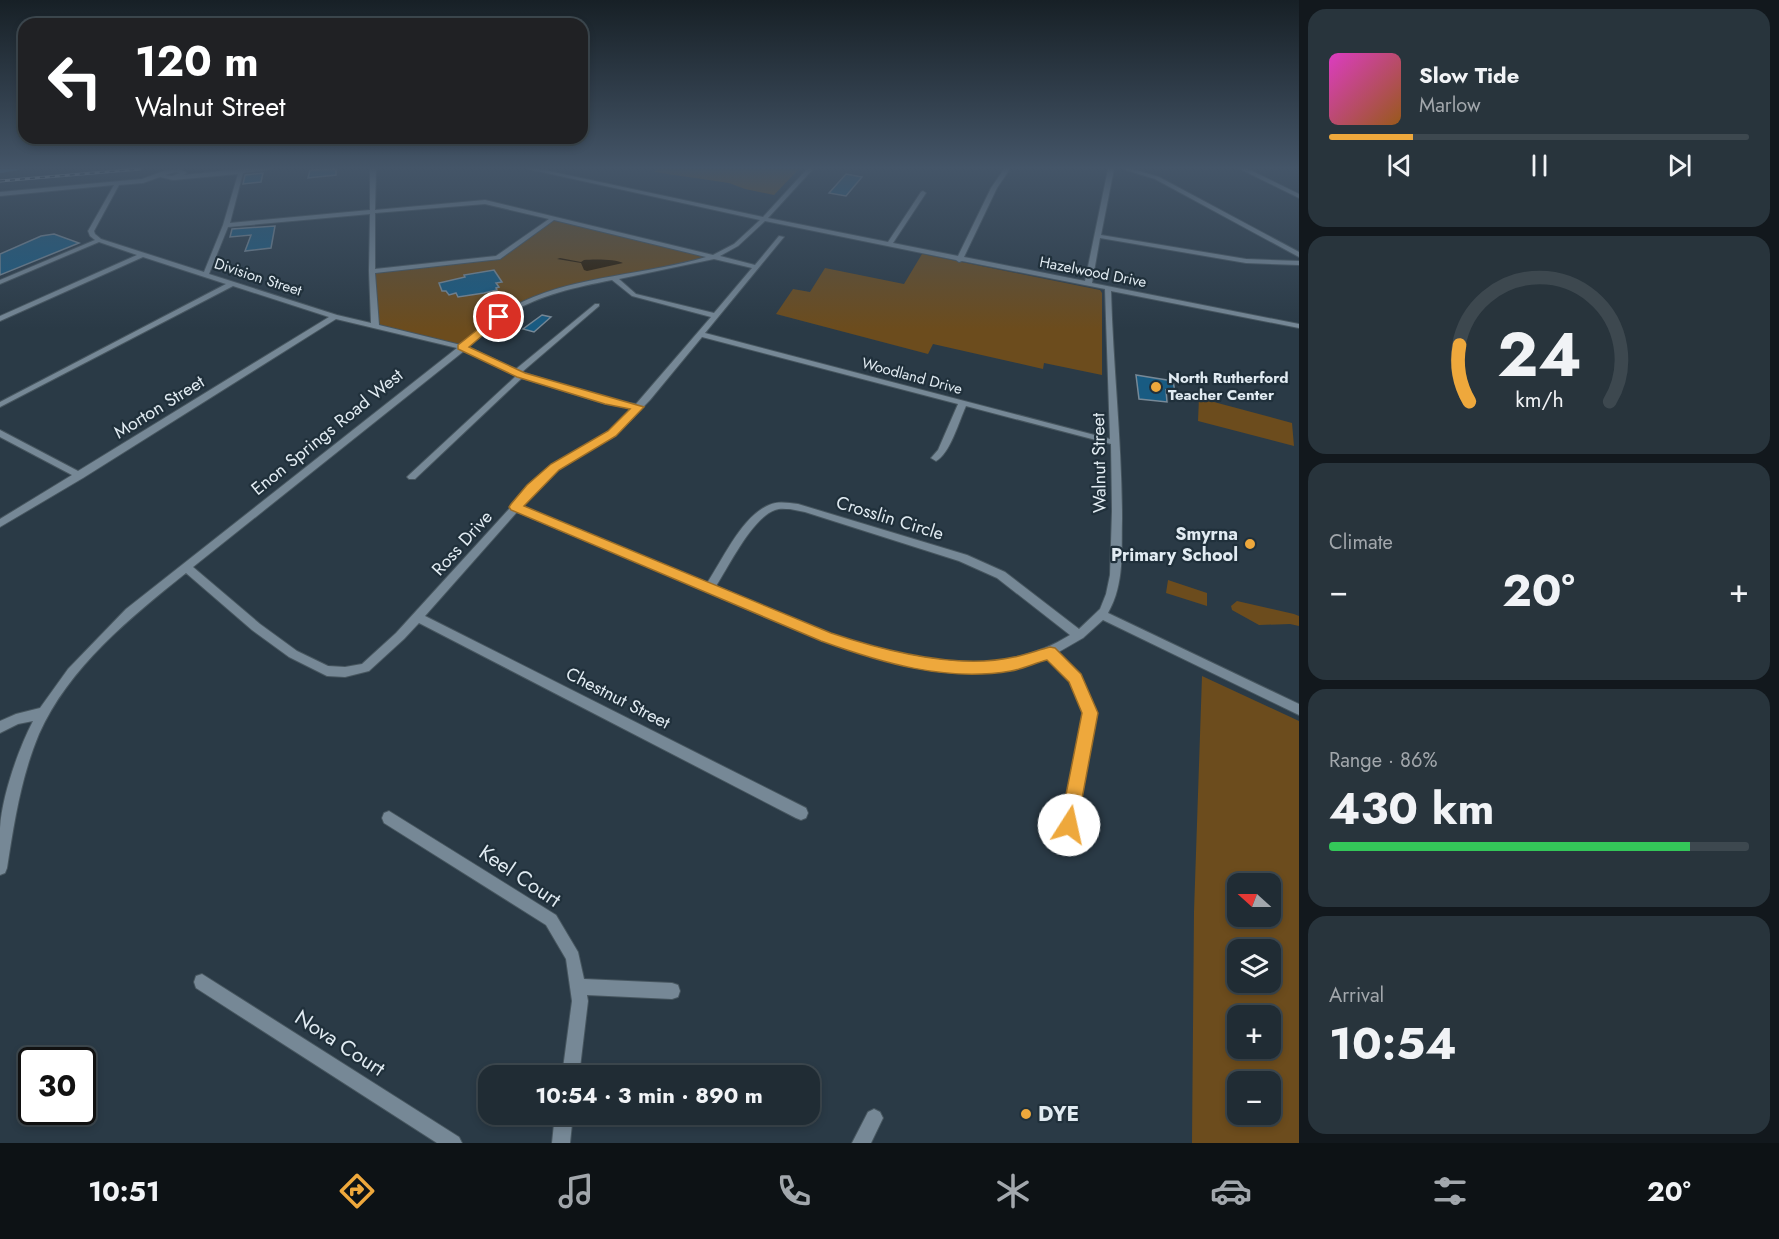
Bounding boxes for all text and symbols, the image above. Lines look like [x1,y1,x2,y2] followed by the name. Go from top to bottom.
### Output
[135,31,259,92] text: 120 m
[36,42,114,120] icon: left
[1419,59,1519,91] text: Slow Tide
[135,87,286,126] text: Walnut Street
[1419,91,1481,120] text: Marlow
[1383,149,1416,182] icon: previous
[1523,149,1556,182] icon: pause
[1663,149,1696,182] icon: next
[1038,251,1149,293] street label: Hazelwood Drive
[211,252,305,302] street label: Division Street
[473,291,524,342] pin
[482,300,515,333] icon: arrive
[1497,309,1581,399] text: 24
[859,352,965,400] street label: Woodland Drive
[245,362,409,502] street label: Enon Springs Road West
[1168,367,1289,406] place label: North Rutherford Teacher Center
[109,368,210,445] street label: Morton Street
[1149,380,1163,394] marker: North Rutherford Teacher Center
[1515,384,1563,415] text: km/h
[1085,412,1113,513] street label: Walnut Street
[833,489,947,547] street label: Crosslin Circle
[426,505,498,581] street label: Ross Drive
[1111,521,1238,568] place label: Smyrna Primary School
[1329,528,1393,557] text: Climate
[1243,537,1257,551] marker: Smyrna Primary School
[1502,558,1575,623] text: 20°
[1329,567,1348,614] text: −
[1729,567,1749,614] text: +
[561,660,675,736] street label: Chestnut Street
[1329,746,1437,775] text: Range · 86%
[1329,776,1495,841] text: 430 km
[1037,793,1101,857] position arrow
[473,838,567,914] street label: Keel Court
[1227,873,1281,927] north arrow
[1227,873,1281,1125] map controls
[1227,939,1281,993] button: layers
[1329,981,1384,1010] text: Arrival
[289,1003,391,1083] street label: Nova Court
[1227,1005,1281,1059] button: +
[1329,1011,1457,1076] text: 10:54
[18,1047,96,1125] speed limit sign: 30
[1227,1071,1281,1125] button: −
[535,1079,763,1111] text: 10:54 · 3 min · 890 m
[1038,1099,1079,1129] place label: DYE
[1019,1107,1033,1121] marker: DYE
[336,1170,378,1212] icon: directions
[555,1170,597,1212] icon: music
[773,1170,815,1212] icon: phone
[992,1170,1034,1212] icon: climate
[1210,1170,1252,1212] icon: car
[1429,1170,1471,1212] icon: filters
[88,1172,160,1211] text: 10:51
[1647,1172,1691,1211] text: 20°

